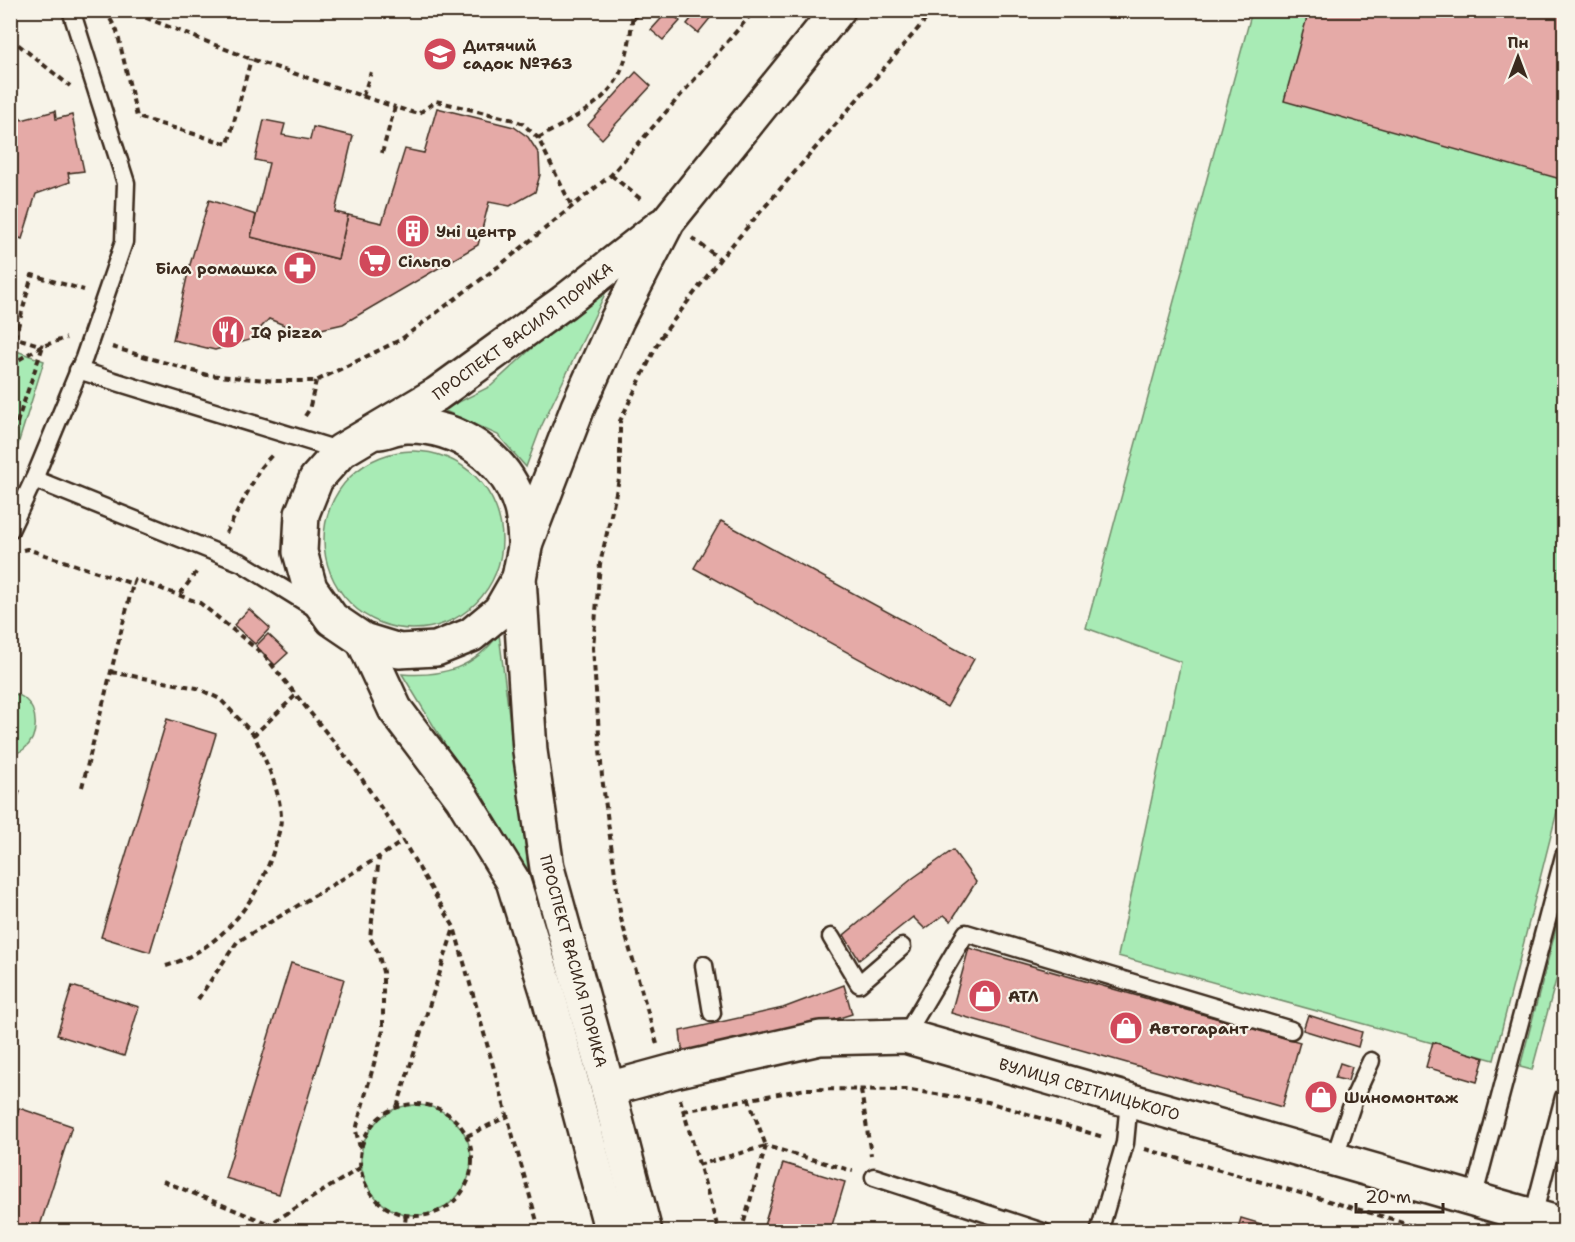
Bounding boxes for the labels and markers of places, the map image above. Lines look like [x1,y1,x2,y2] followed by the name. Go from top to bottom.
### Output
[463,35,572,74] place label: Дитячий садок №763
[422,36,458,72] school or university icon: Дитячий садок №763
[395,213,431,249] building icon: Уні центр
[436,221,517,242] place label: Уні центр
[357,243,393,279] supermarket icon: Сільпо
[282,250,318,286] pharmacy icon: Біла ромашка
[398,251,451,272] place label: Сільпо
[155,258,277,279] place label: Біла ромашка
[210,314,246,350] restaurant icon: IQ pizza
[251,322,322,343] place label: IQ pizza
[967,978,1003,1014] shop icon: АТЛ
[1008,986,1039,1007] place label: АТЛ
[1108,1010,1144,1046] shop icon: Автогарант
[1149,1018,1249,1039] place label: Автогарант
[1303,1079,1339,1115] shop icon: Шиномонтаж
[1344,1087,1459,1108] place label: Шиномонтаж

